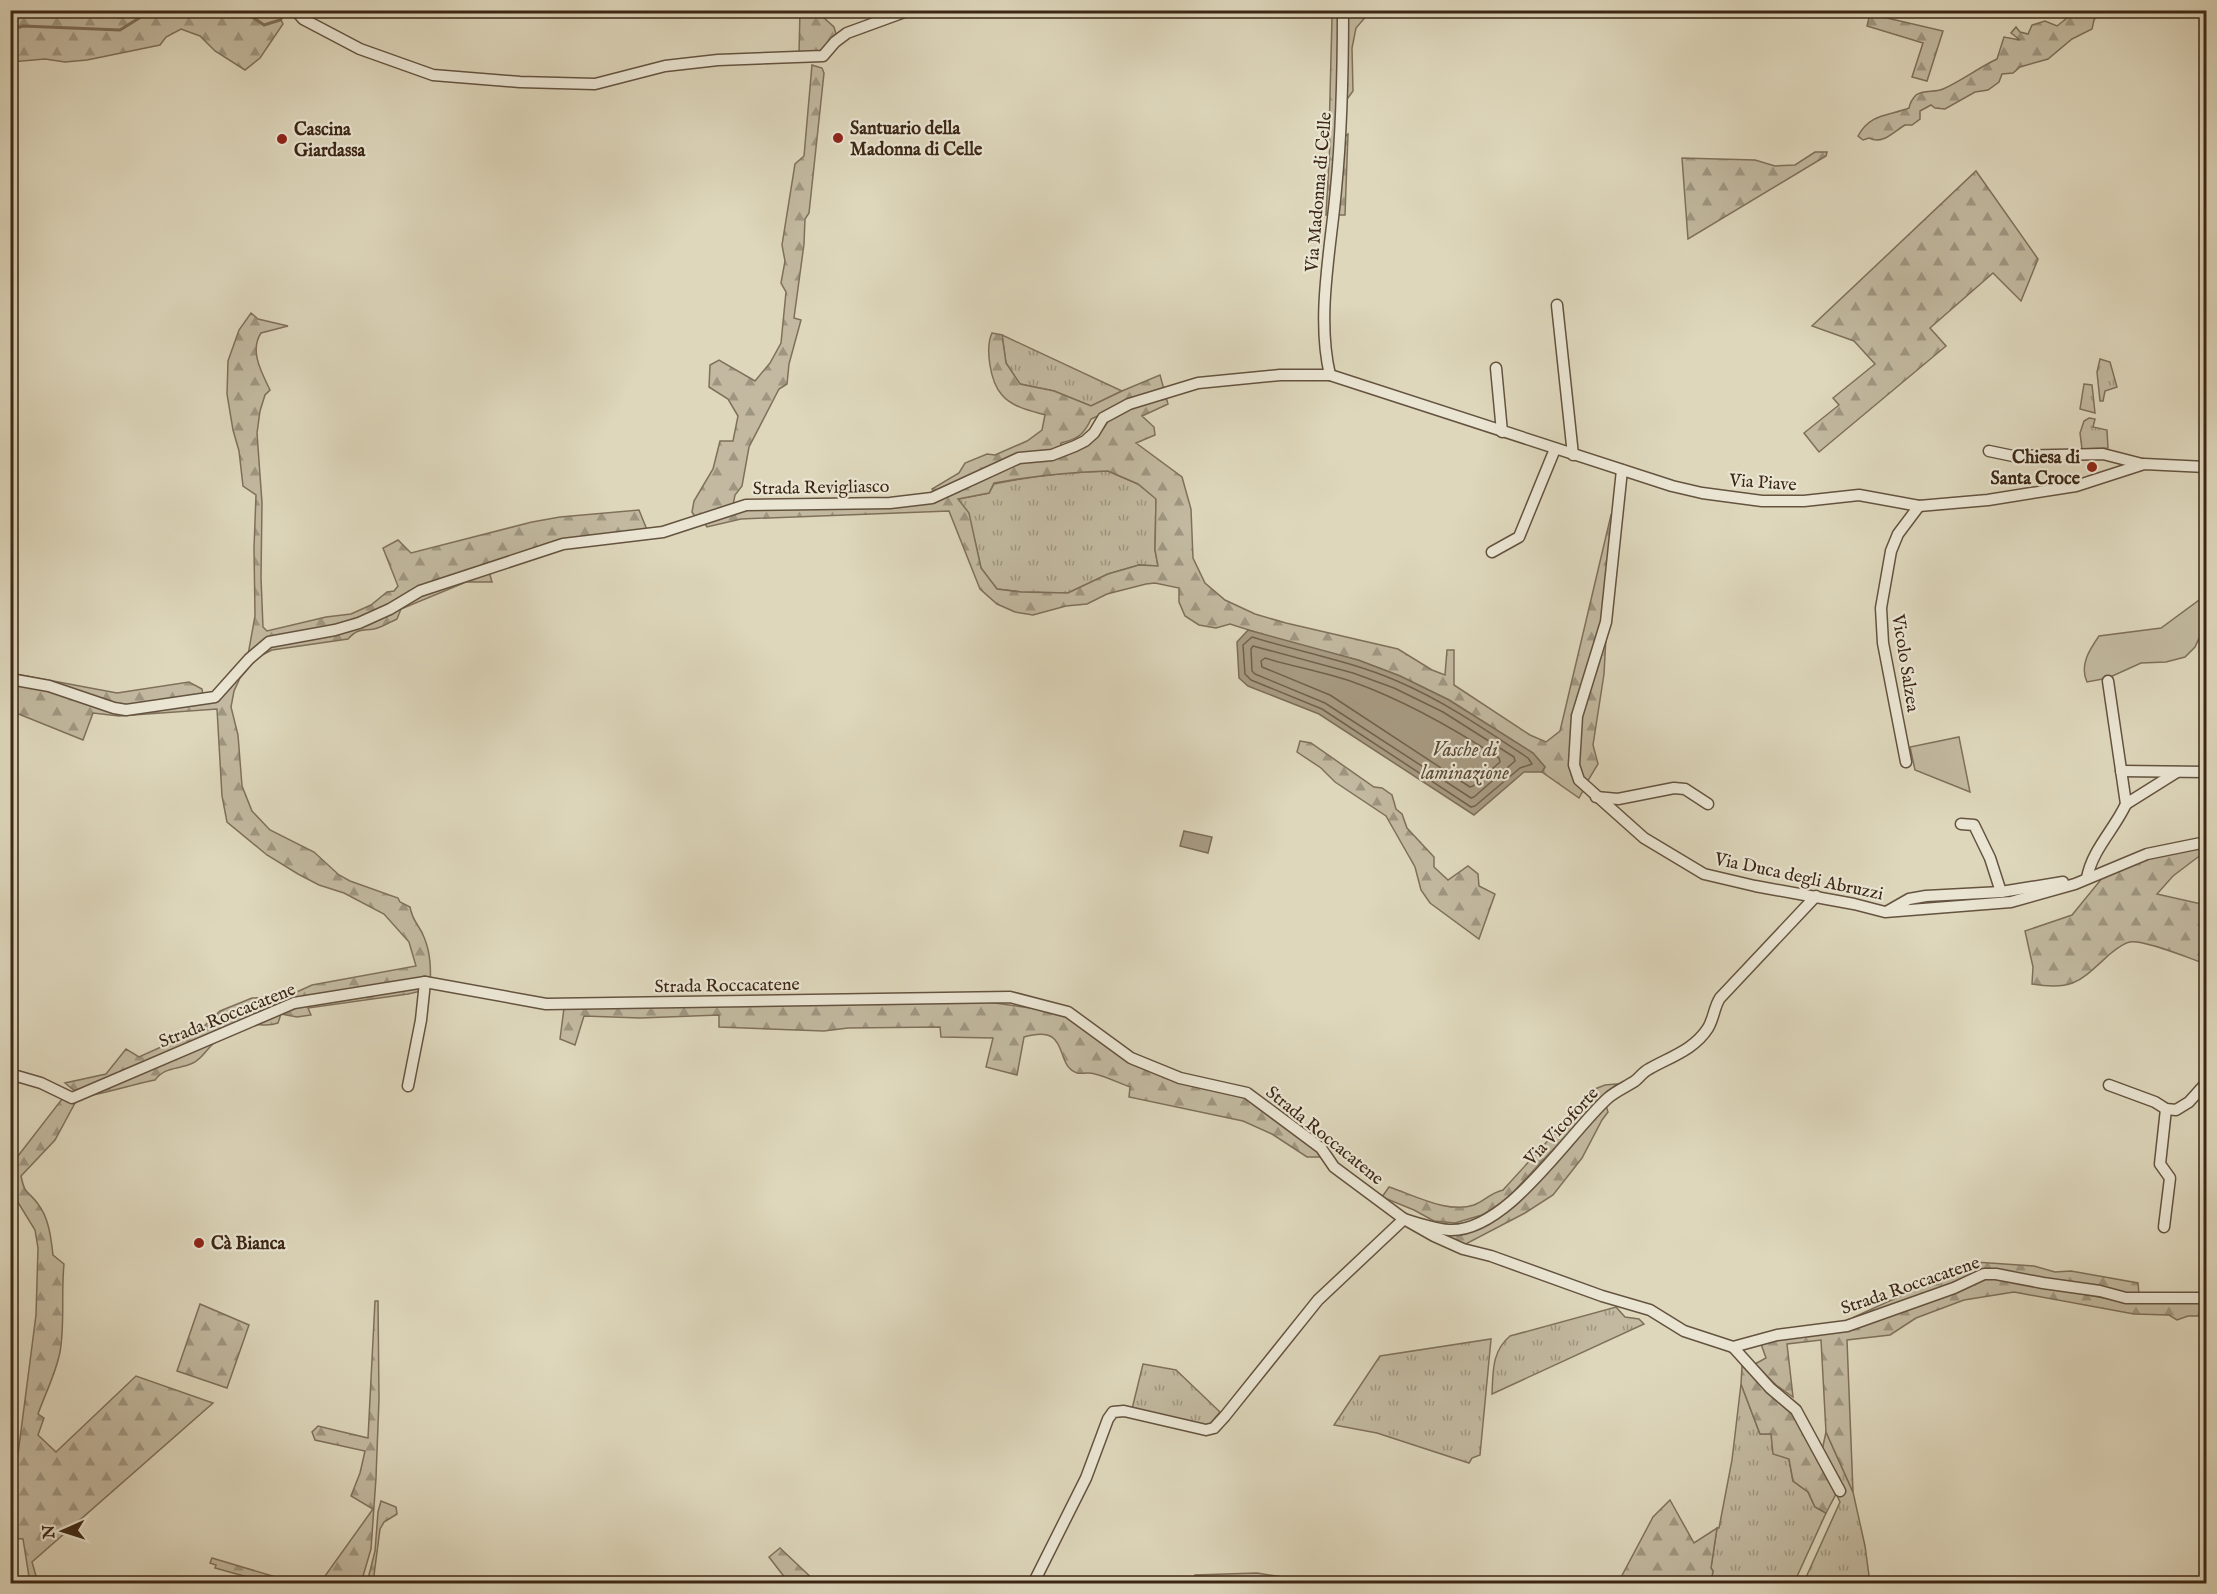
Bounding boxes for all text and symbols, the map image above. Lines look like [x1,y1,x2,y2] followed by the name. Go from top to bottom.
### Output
[1301,111,1338,274] street label: Via Madonna di Celle
[850,118,983,162] place label: Santuario della Madonna di Celle
[294,119,367,163] place label: Cascina Giardassa
[831,131,845,145] marker: Santuario della Madonna di Celle
[275,132,289,146] marker: Cascina Giardassa
[1990,447,2081,491] place label: Chiesa di Santa Croce
[2085,460,2099,474] marker: Chiesa di Santa Croce
[1728,470,1797,497] street label: Via Piave
[752,476,890,501] street label: Strada Revigliasco
[1885,612,1924,714] street label: Vicolo Salzea
[1421,738,1509,786] water label: Vasche di laminazione
[1711,848,1885,907] street label: Via Duca degli Abruzzi
[654,974,800,999] street label: Strada Roccacatene
[156,978,299,1054] street label: Strada Roccacatene
[1260,1081,1388,1191] street label: Strada Roccacatene
[1519,1083,1604,1172] street label: Via Vicoforte
[211,1233,286,1256] place label: Cà Bianca
[192,1236,206,1250] marker: Cà Bianca
[1838,1252,1983,1321] street label: Strada Roccacatene
[33,1501,93,1561] north arrow
[40,1524,60,1540] text: N

